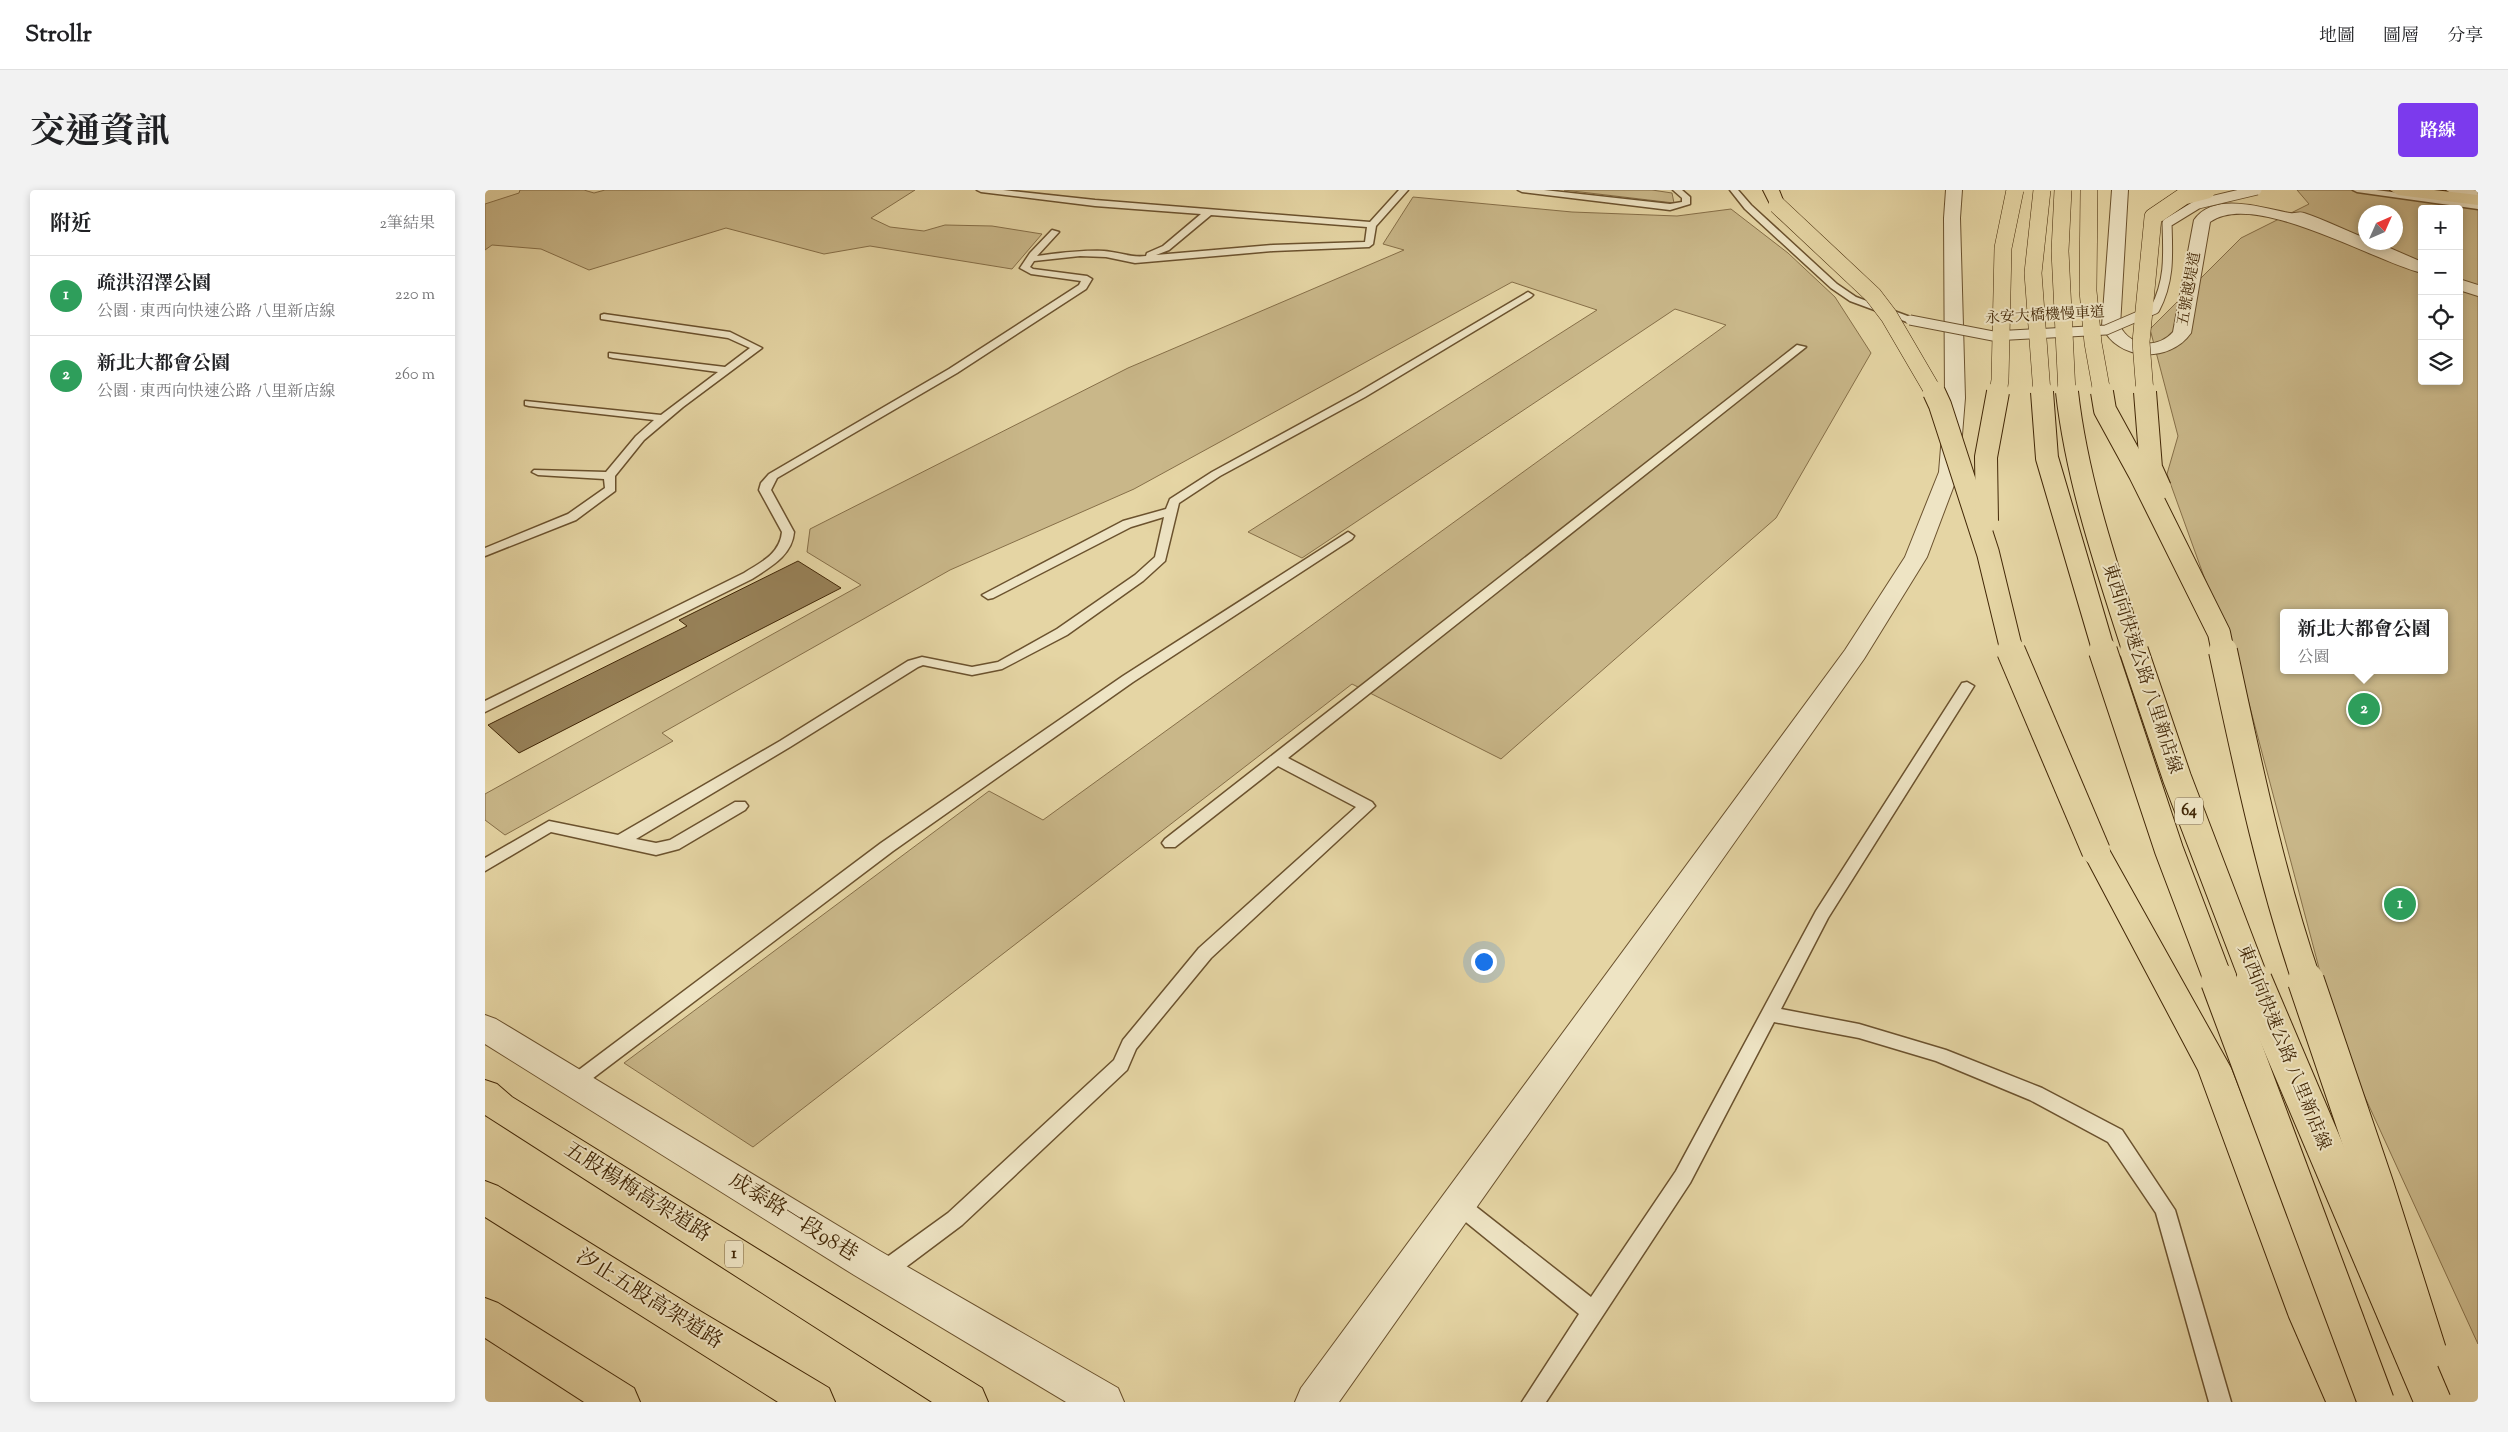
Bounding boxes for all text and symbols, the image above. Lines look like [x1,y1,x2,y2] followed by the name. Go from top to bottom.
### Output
[25,18,92,52] text: Strollr
[2319,24,2355,50] text: 地圖
[2383,24,2419,50] text: 圖層
[2447,24,2483,50] text: 分享
[2398,103,2478,157] button: 路線
[30,108,170,159] text: 交通資訊
[2358,205,2403,250] north arrow
[2418,205,2463,385] map controls
[2418,205,2463,250] button: +
[50,210,92,240] text: 附近
[380,213,435,236] text: 2筆結果
[2173,250,2207,328] street label: 五號越堤道
[2418,250,2463,295] button: −
[97,271,211,298] text: 疏洪沼澤公園
[63,284,69,307] text: 1
[395,284,435,307] text: 220 m
[2418,295,2463,340] button: locate
[97,301,335,324] text: 公園 · 東西向快速公路 八里新店線
[1985,302,2105,330] street label: 永安大橋機慢車道
[2418,340,2463,385] button: layers
[97,351,230,378] text: 新北大都會公園
[62,364,70,387] text: 2
[394,364,435,387] text: 260 m
[97,381,335,404] text: 公園 · 東西向快速公路 八里新店線
[2095,560,2187,778] street label: 東西向快速公路 八里新店線
[2280,609,2448,674] popup
[2297,617,2431,644] text: 新北大都會公園
[2297,647,2330,670] text: 公園
[2348,690,2380,728] pin: 2
[2175,798,2203,824] road number: 64
[2384,885,2416,923] pin: 1
[2230,941,2336,1155] street label: 東西向快速公路 八里新店線
[1471,949,1497,975] your location
[558,1136,716,1250] street label: 五股楊梅高架道路
[723,1166,863,1270] street label: 成泰路一段98巷
[725,1240,743,1268] road number: 1
[570,1243,728,1357] street label: 汐止五股高架道路

